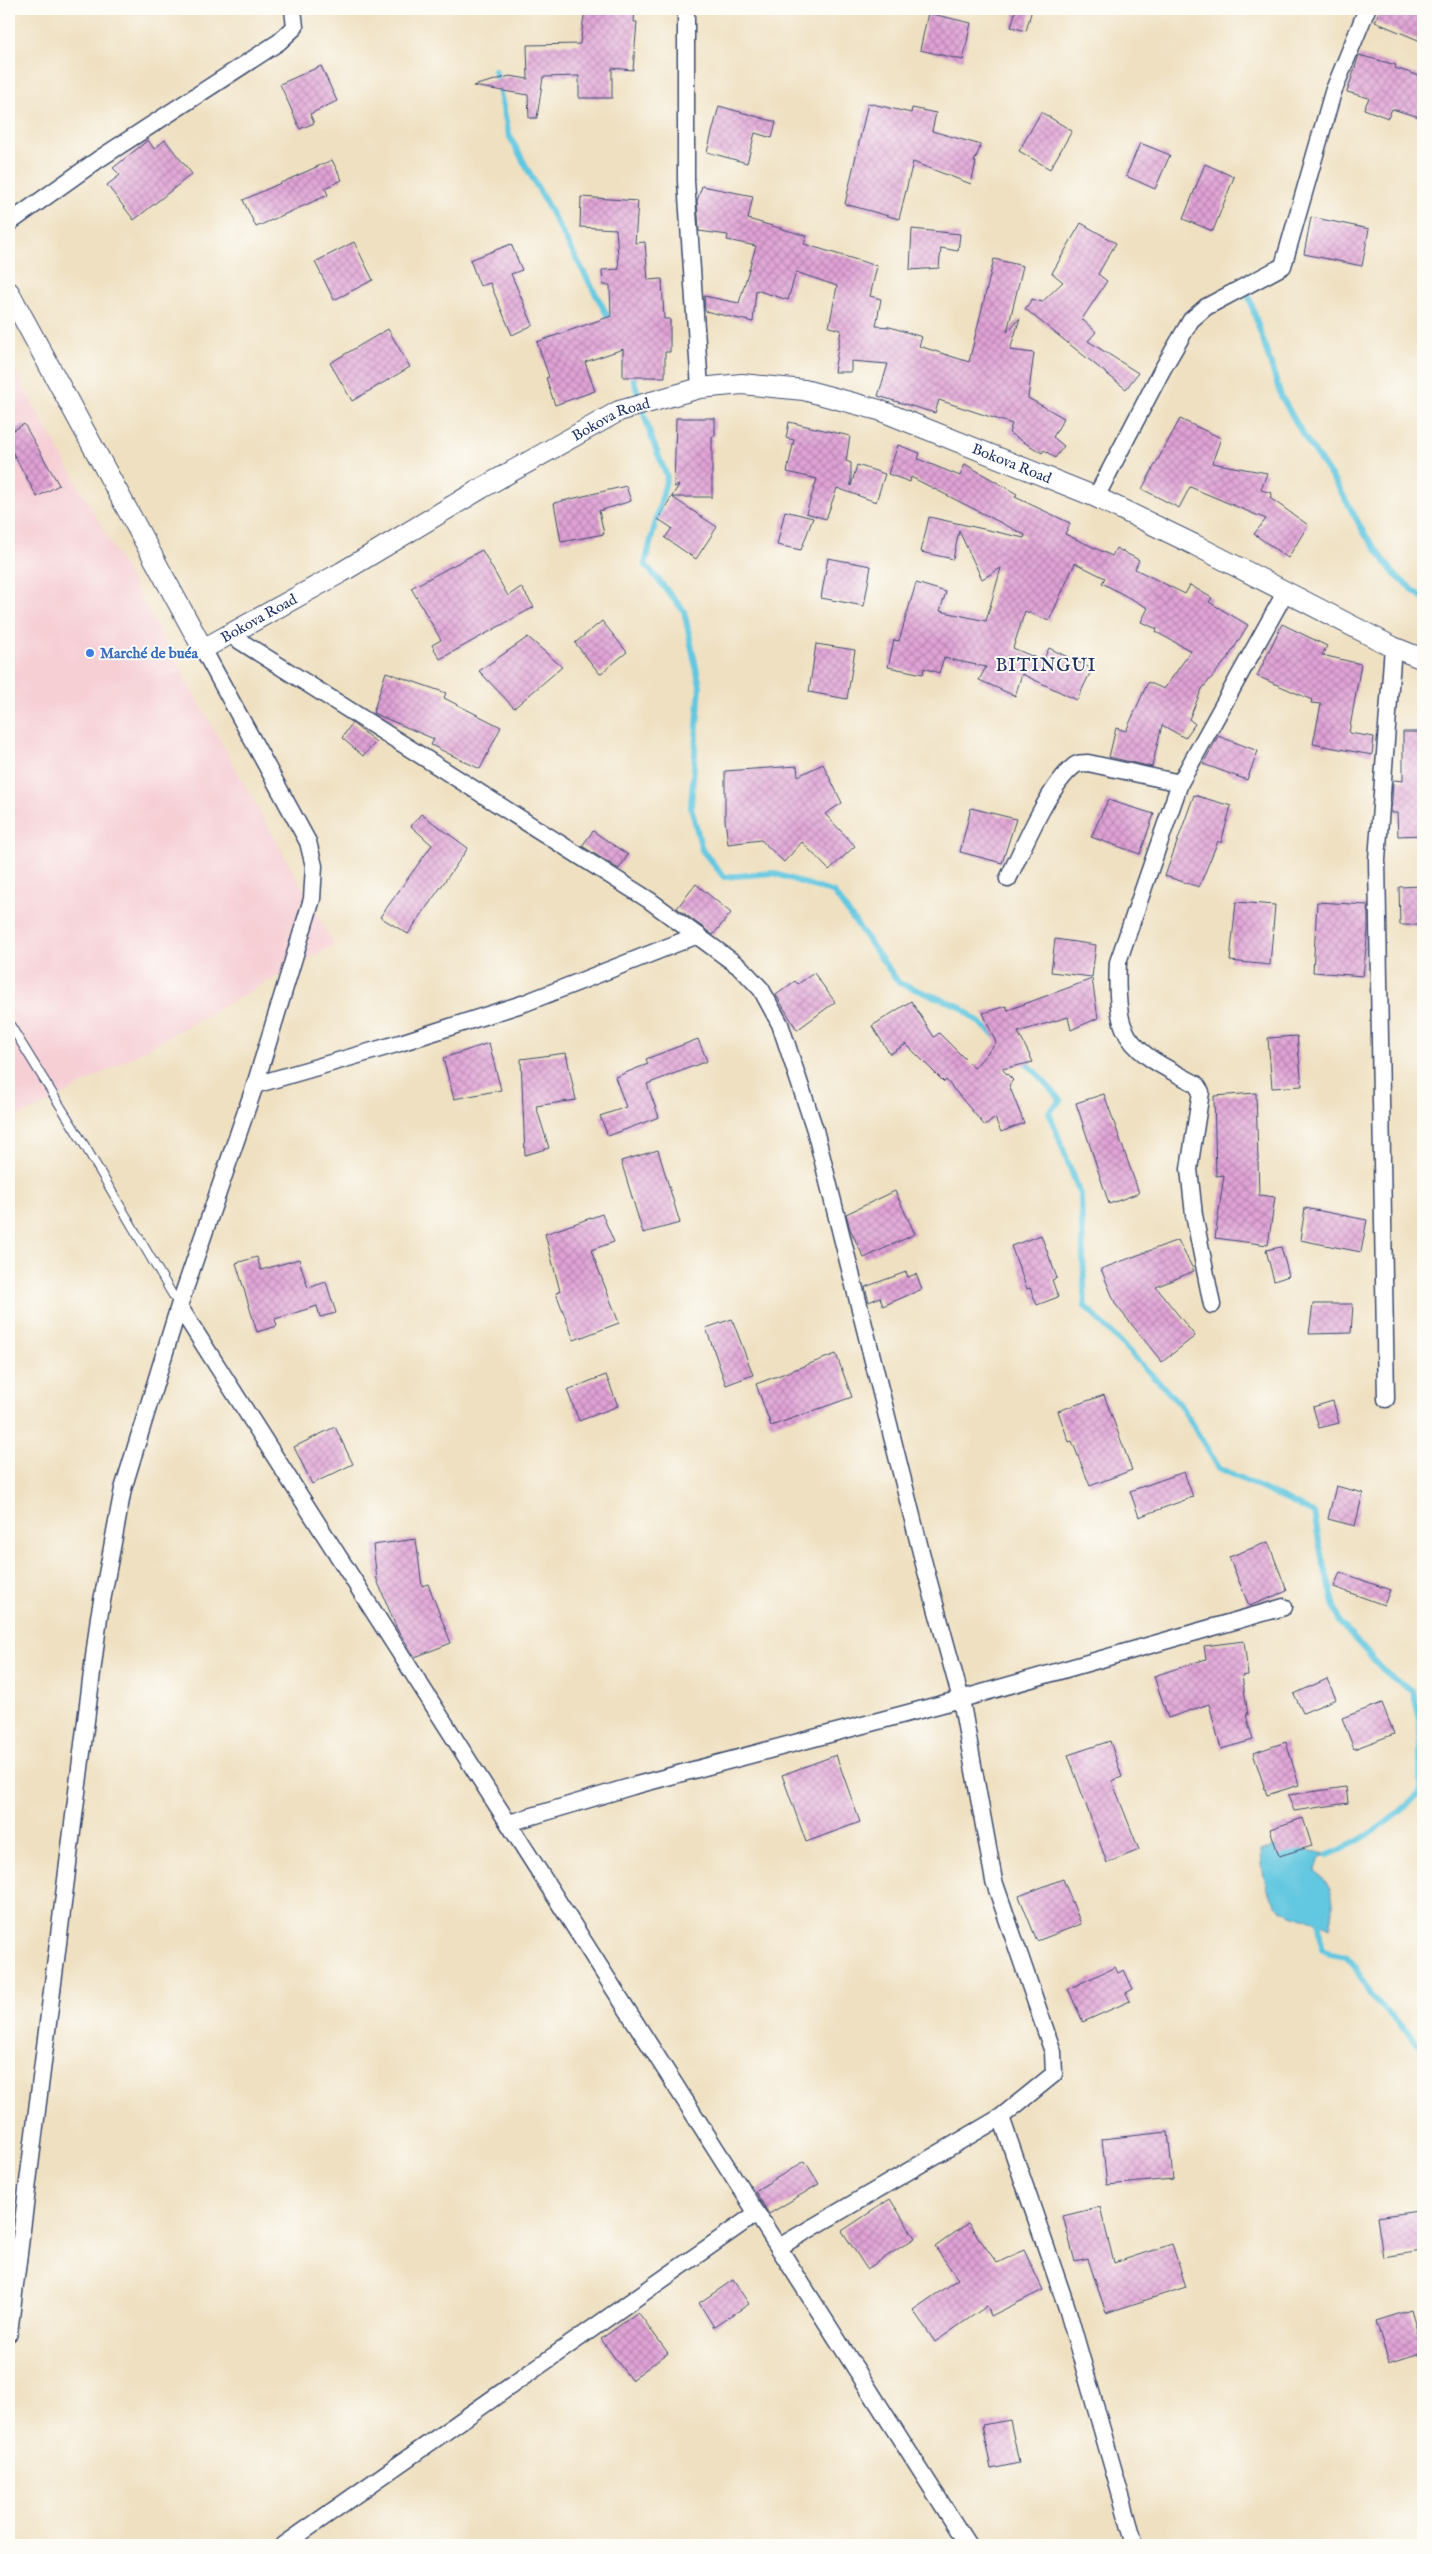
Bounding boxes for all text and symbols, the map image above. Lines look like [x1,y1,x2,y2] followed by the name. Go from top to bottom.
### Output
[568,393,653,445] street label: Bokova Road
[969,439,1055,488] street label: Bokova Road
[217,589,301,647] street label: Bokova Road
[100,644,198,663] place label: Marché de buéa
[84,647,96,659] marker: Marché de buéa
[996,655,1096,678] district label: BITINGUI

